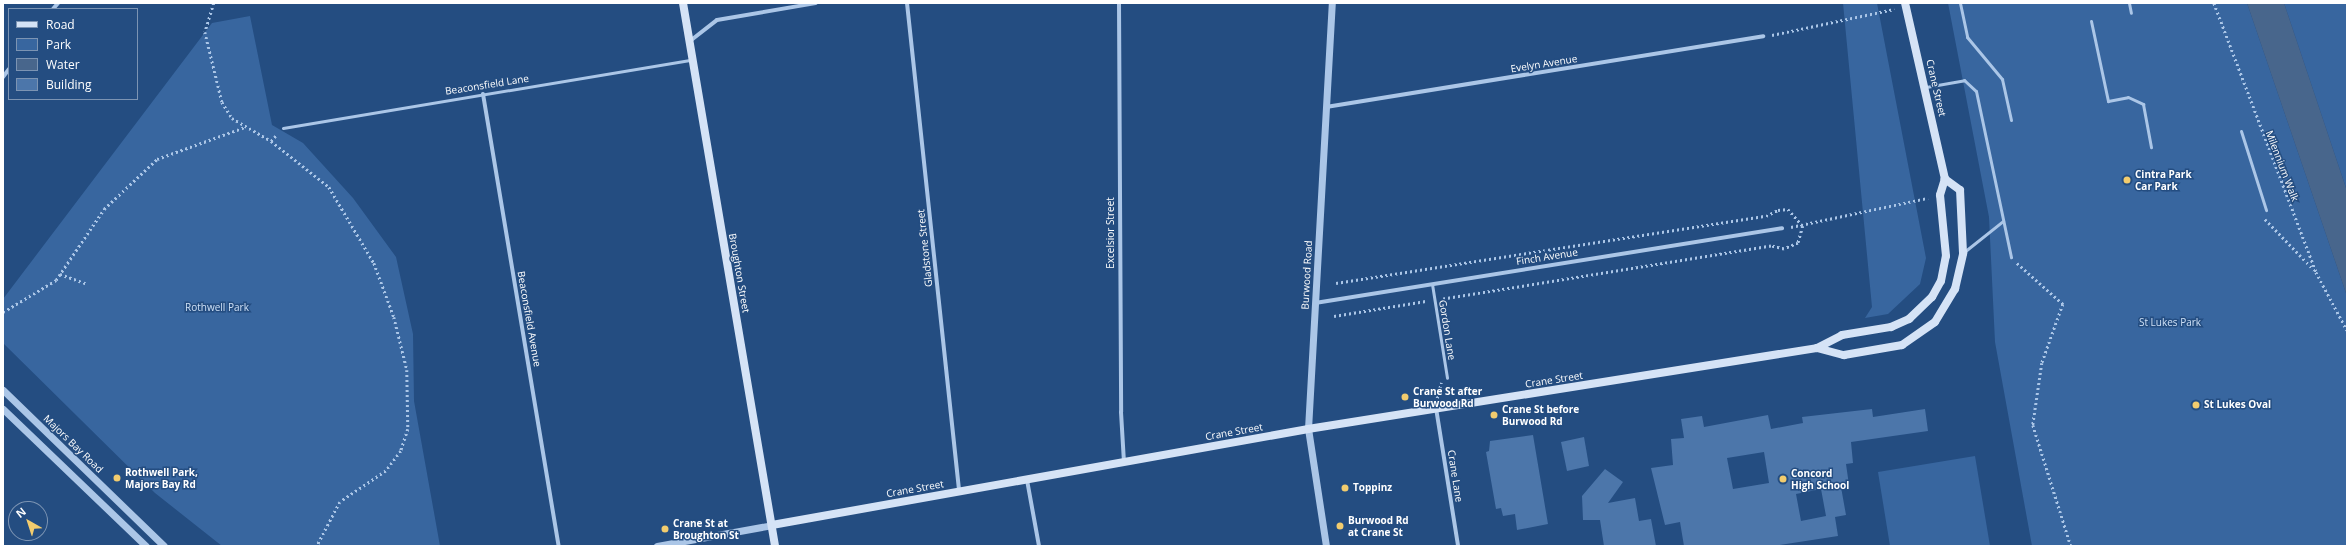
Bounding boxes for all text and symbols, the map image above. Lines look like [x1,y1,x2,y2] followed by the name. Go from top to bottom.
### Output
[8,8,138,100] legend
[46,16,75,33] text: Road
[46,36,71,53] text: Park
[1510,53,1578,75] street label: Evelyn Avenue
[46,56,80,73] text: Water
[1924,58,1948,118] street label: Crane Street
[444,72,530,98] street label: Beaconsfield Lane
[46,76,91,93] text: Building
[2263,129,2301,203] street label: Milennium Walk
[2135,168,2192,192] place label: Cintra Park Car Park
[2122,175,2132,185] marker: Cintra Park Car Park
[1105,197,1117,269] street label: Excelsior Street
[915,209,935,287] street label: Gladstone Street
[726,232,752,314] street label: Broughton Street
[1299,240,1315,310] street label: Burwood Road
[1515,246,1579,268] street label: Finch Avenue
[515,270,543,368] street label: Beaconsfield Avenue
[1436,299,1458,361] street label: Gordon Lane
[185,302,249,314] park label: Rothwell Park
[2139,317,2201,329] park label: St Lukes Park
[1524,370,1584,390] street label: Crane Street
[1413,385,1482,408] place label: Crane St after Burwood Rd
[1400,392,1410,402] marker: Crane St after Burwood Rd
[2204,399,2271,411] place label: St Lukes Oval
[2191,400,2201,410] marker: St Lukes Oval
[1502,403,1579,426] place label: Crane St before Burwood Rd
[1489,410,1499,420] marker: Crane St before Burwood Rd
[41,413,105,475] street label: Majors Bay Road
[1204,421,1264,443] street label: Crane Street
[1445,449,1465,503] street label: Crane Lane
[125,466,198,490] place label: Rothwell Park, Majors Bay Rd
[1791,467,1849,490] place label: Concord High School
[112,473,122,483] marker: Rothwell Park, Majors Bay Rd
[1778,474,1788,484] marker: Concord High School
[885,478,945,500] street label: Crane Street
[1353,482,1392,494] place label: Toppinz
[1340,483,1350,493] marker: Toppinz
[8,501,48,541] north arrow
[13,503,29,521] text: N
[1348,514,1409,538] place label: Burwood Rd at Crane St
[673,517,739,540] place label: Crane St at Broughton St
[1335,521,1345,531] marker: Burwood Rd at Crane St
[660,524,670,534] marker: Crane St at Broughton St

